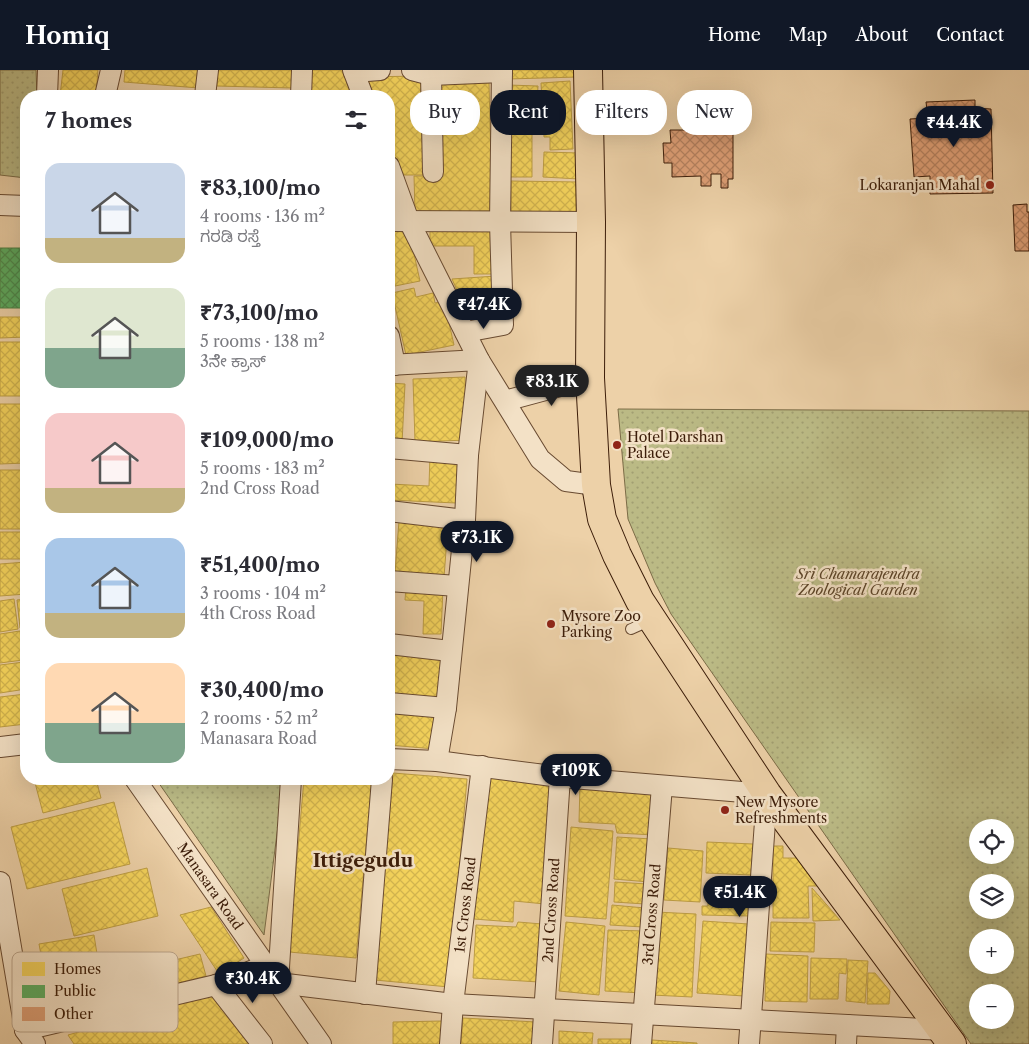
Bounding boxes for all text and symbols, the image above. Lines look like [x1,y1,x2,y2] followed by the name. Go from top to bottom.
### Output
[25,21,110,50] text: Homiq
[708,24,761,46] text: Home
[789,24,827,46] text: Map
[855,24,908,46] text: About
[936,24,1004,46] text: Contact
[410,90,480,135] chip: Buy
[490,90,566,135] chip: Rent
[576,90,667,135] chip: Filters
[677,90,752,135] chip: New
[342,106,370,134] icon: filters
[913,106,995,148] pin: ₹44.4K
[45,108,132,133] text: 7 homes
[927,112,981,132] text: ₹44.4K
[200,175,320,200] text: ₹83,100/mo
[860,176,980,194] place label: Lokaranjan Mahal
[984,179,996,191] marker: Lokaranjan Mahal
[85,183,145,243] icon: home
[200,206,325,226] text: 4 rooms · 136 m²
[200,226,260,246] text: ಗರಡಿ ರಸ್ತೆ
[443,288,525,330] pin: ₹47.4K
[458,294,510,314] text: ₹47.4K
[200,300,318,325] text: ₹73,100/mo
[85,308,145,368] icon: home
[200,331,325,351] text: 5 rooms · 138 m²
[200,351,266,371] text: 3ನೆೇ ಕ್ರಾಸ್
[511,364,593,407] pin: ₹83.1K
[526,371,578,391] text: ₹83.1K
[200,427,334,452] text: ₹109,000/mo
[627,428,724,462] place label: Hotel Darshan Palace
[85,433,145,493] icon: home
[611,439,623,451] marker: Hotel Darshan Palace
[200,458,325,478] text: 5 rooms · 183 m²
[200,478,320,498] text: 2nd Cross Road
[436,520,518,563] pin: ₹73.1K
[452,527,502,547] text: ₹73.1K
[200,552,320,577] text: ₹51,400/mo
[85,558,145,618] icon: home
[795,565,920,599] park label: Sri Chamarajendra Zoological Garden
[200,583,326,603] text: 3 rooms · 104 m²
[200,603,316,623] text: 4th Cross Road
[561,607,641,641] place label: Mysore Zoo Parking
[545,618,557,630] marker: Mysore Zoo Parking
[200,677,324,702] text: ₹30,400/mo
[85,683,145,743] icon: home
[200,708,318,728] text: 2 rooms · 52 m²
[200,728,317,748] text: Manasara Road
[541,754,611,796] pin: ₹109K
[552,760,600,780] text: ₹109K
[735,793,827,827] place label: New Mysore Refreshments
[719,804,731,816] marker: New Mysore Refreshments
[969,819,1014,1029] map controls
[969,819,1014,864] button: locate
[173,839,247,934] street label: Manasara Road
[313,849,414,872] district label: Ittigegudu
[450,855,480,954] street label: 1st Cross Road
[539,857,564,963] street label: 2nd Cross Road
[638,863,665,966] street label: 3rd Cross Road
[969,874,1014,919] button: layers
[699,876,781,918] pin: ₹51.4K
[714,882,766,902] text: ₹51.4K
[969,929,1014,974] button: +
[12,952,178,1032] legend
[54,960,101,978] text: Homes
[212,962,294,1004] pin: ₹30.4K
[226,968,280,988] text: ₹30.4K
[54,982,96,1000] text: Public
[969,984,1014,1029] button: −
[54,1005,93,1023] text: Other

